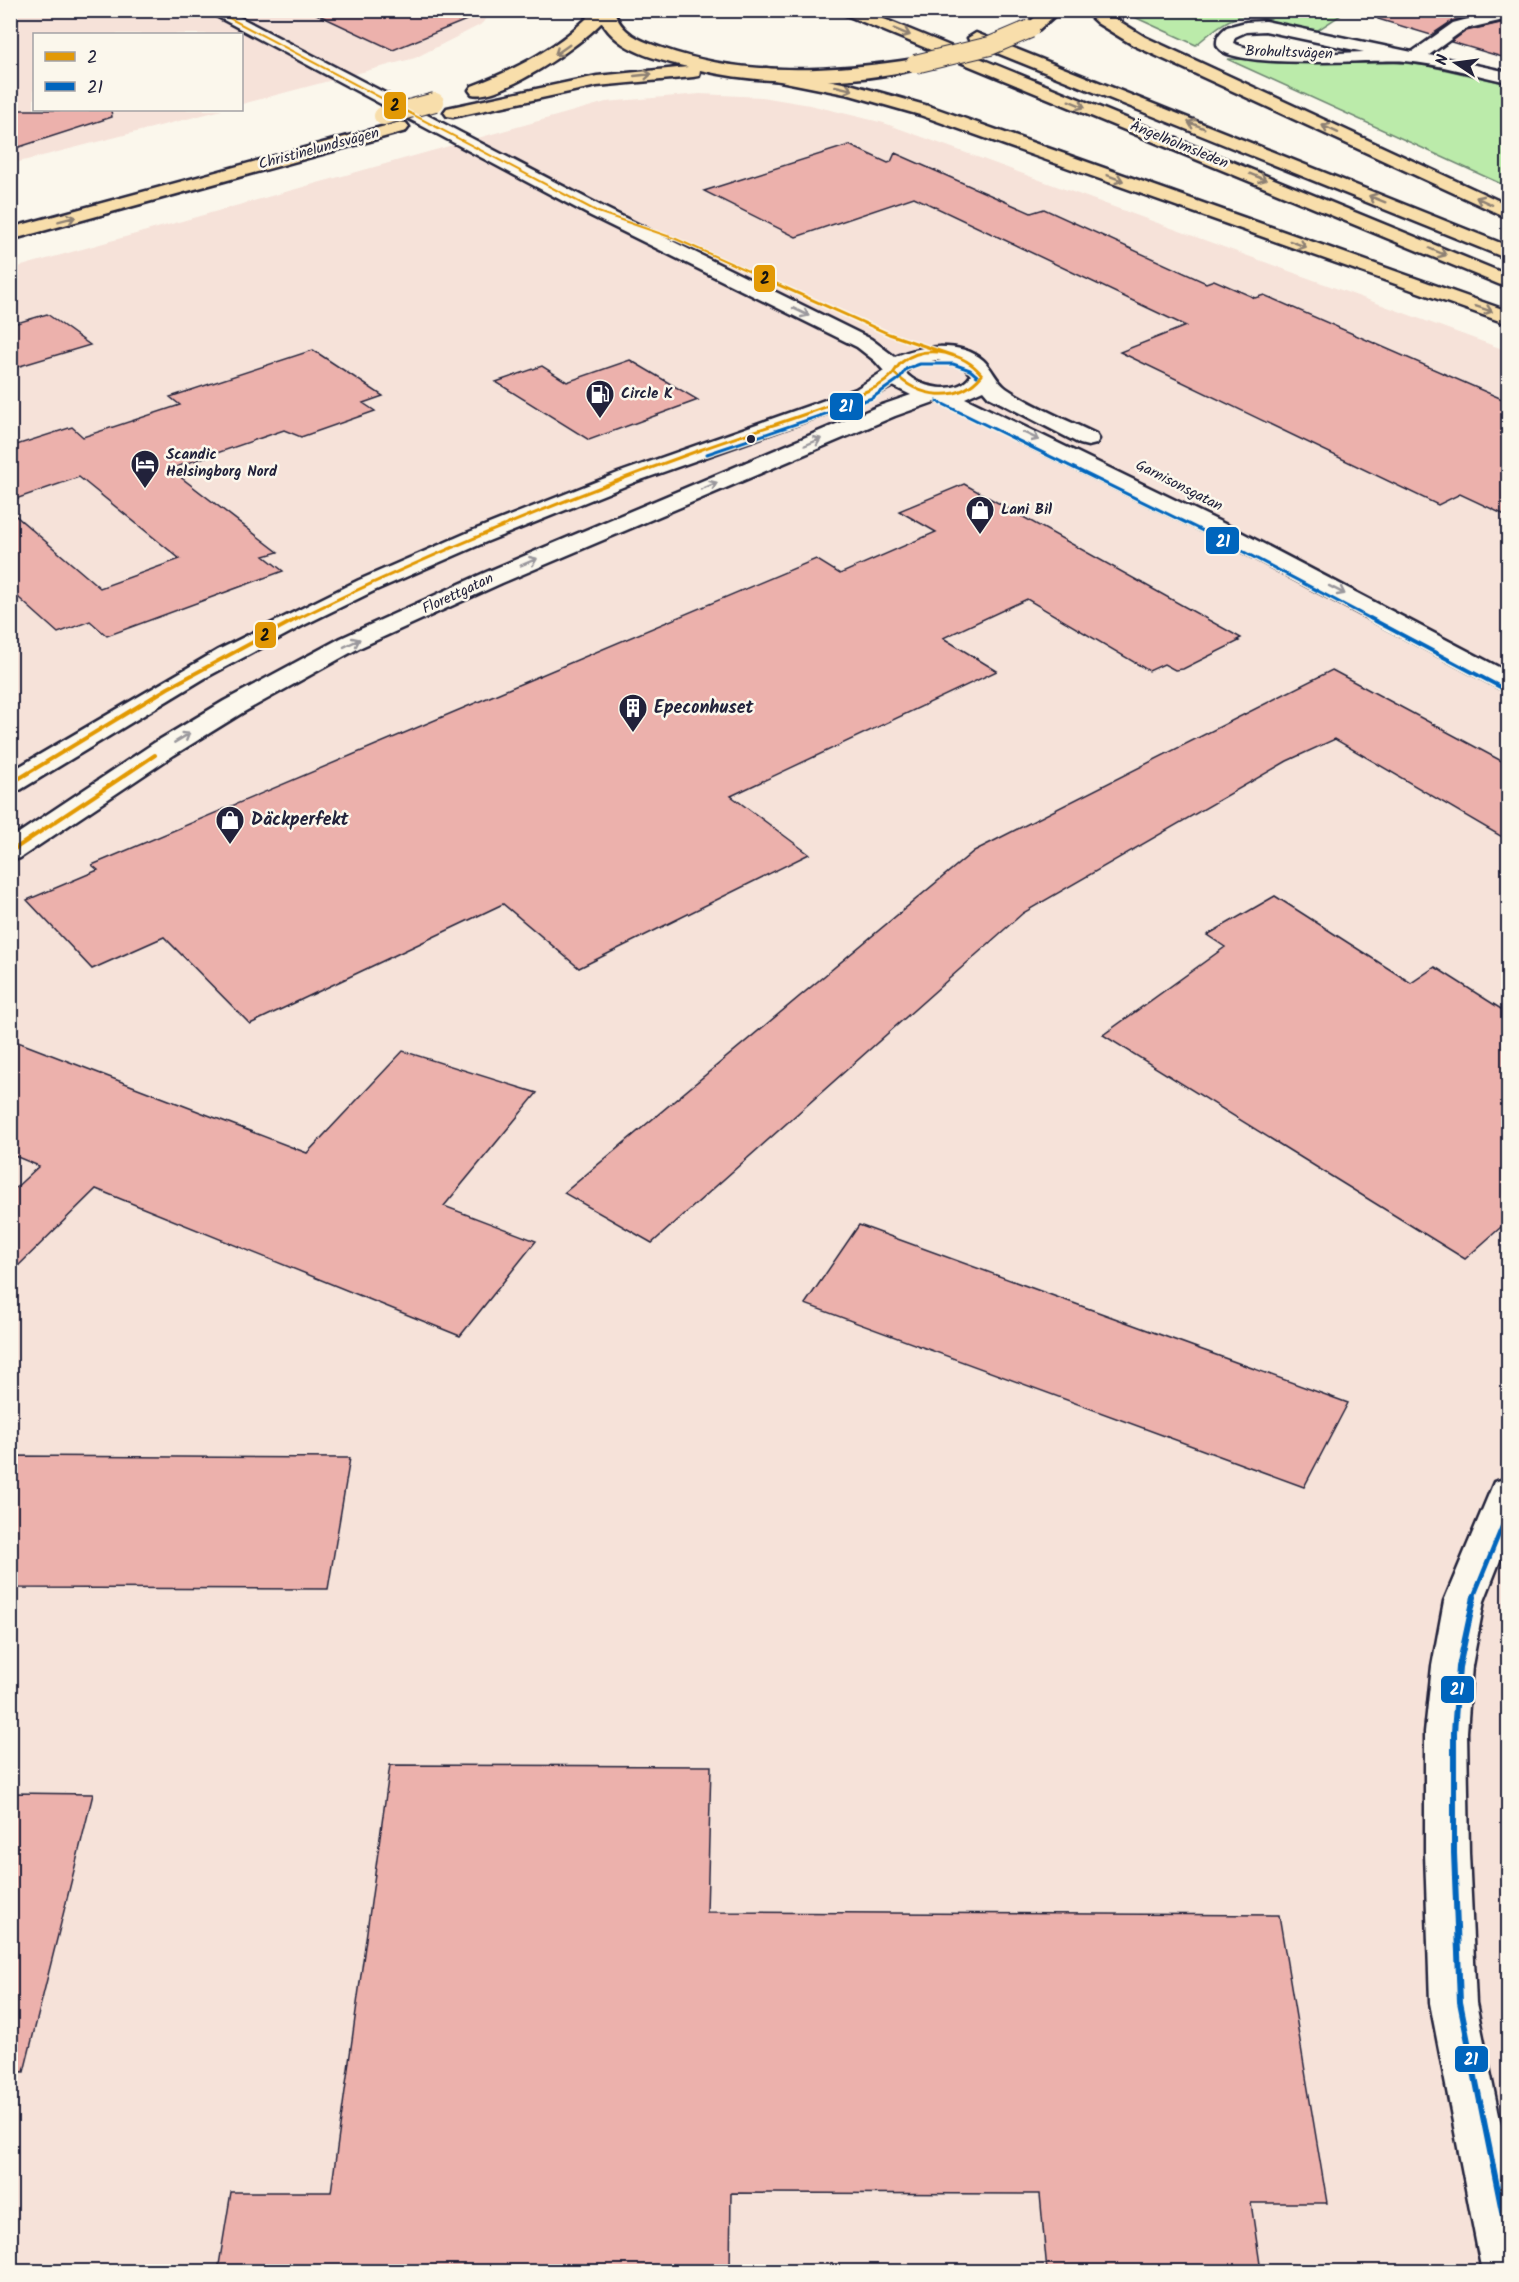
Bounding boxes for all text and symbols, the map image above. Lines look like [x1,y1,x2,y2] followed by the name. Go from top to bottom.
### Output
[892,27,910,38] one-way arrow
[33,33,243,111] legend
[1426,33,1486,93] north arrow
[1245,39,1333,67] street label: Brohultsvägen
[87,44,97,73] text: 2
[554,44,570,56] one-way arrow
[1430,52,1456,68] text: N
[632,69,652,80] one-way arrow
[87,74,103,103] text: 21
[834,83,853,95] one-way arrow
[383,91,407,120] line badge: 2
[390,94,400,119] text: 2
[1067,99,1086,110] one-way arrow
[1126,114,1232,176] street label: Ängelholmsleden
[1187,119,1206,130] one-way arrow
[256,121,382,177] street label: Christinelundsvägen
[1321,123,1339,135] one-way arrow
[1248,172,1266,183] one-way arrow
[1105,173,1123,184] one-way arrow
[1368,193,1386,204] one-way arrow
[1475,194,1493,206] one-way arrow
[57,213,76,224] one-way arrow
[1288,239,1307,250] one-way arrow
[1428,247,1446,259] one-way arrow
[753,264,776,293] line badge: 2
[760,267,770,292] text: 2
[1474,305,1493,316] one-way arrow
[792,306,809,318] one-way arrow
[584,378,616,420] fuel station icon: Circle K
[621,382,673,406] place label: Circle K
[829,392,864,421] line badge: 21
[839,395,853,420] text: 21
[1022,431,1040,443] one-way arrow
[745,433,757,445] unlabelled marker
[803,436,822,447] one-way arrow
[166,443,278,484] place label: Scandic Helsingborg Nord
[129,448,161,490] hotel icon: Scandic Helsingborg Nord
[1131,454,1227,518] street label: Garnisonsgatan
[699,480,717,491] one-way arrow
[964,494,996,536] shop icon: Lani Bil
[1001,498,1052,522] place label: Lani Bil
[1205,526,1240,555] line badge: 21
[1216,530,1230,555] text: 21
[520,556,538,567] one-way arrow
[418,567,498,621] street label: Florettgatan
[1327,585,1345,597] one-way arrow
[254,621,277,649] line badge: 2
[260,624,270,649] text: 2
[342,636,360,648] one-way arrow
[617,692,649,734] building icon: Epeconhuset
[654,694,754,723] place label: Epeconhuset
[173,732,190,744] one-way arrow
[214,804,246,846] shop icon: Däckperfekt
[251,806,349,835] place label: Däckperfekt
[1440,1675,1475,1704] line badge: 21
[1450,1678,1464,1703] text: 21
[1454,2045,1489,2073] line badge: 21
[1464,2048,1478,2073] text: 21

